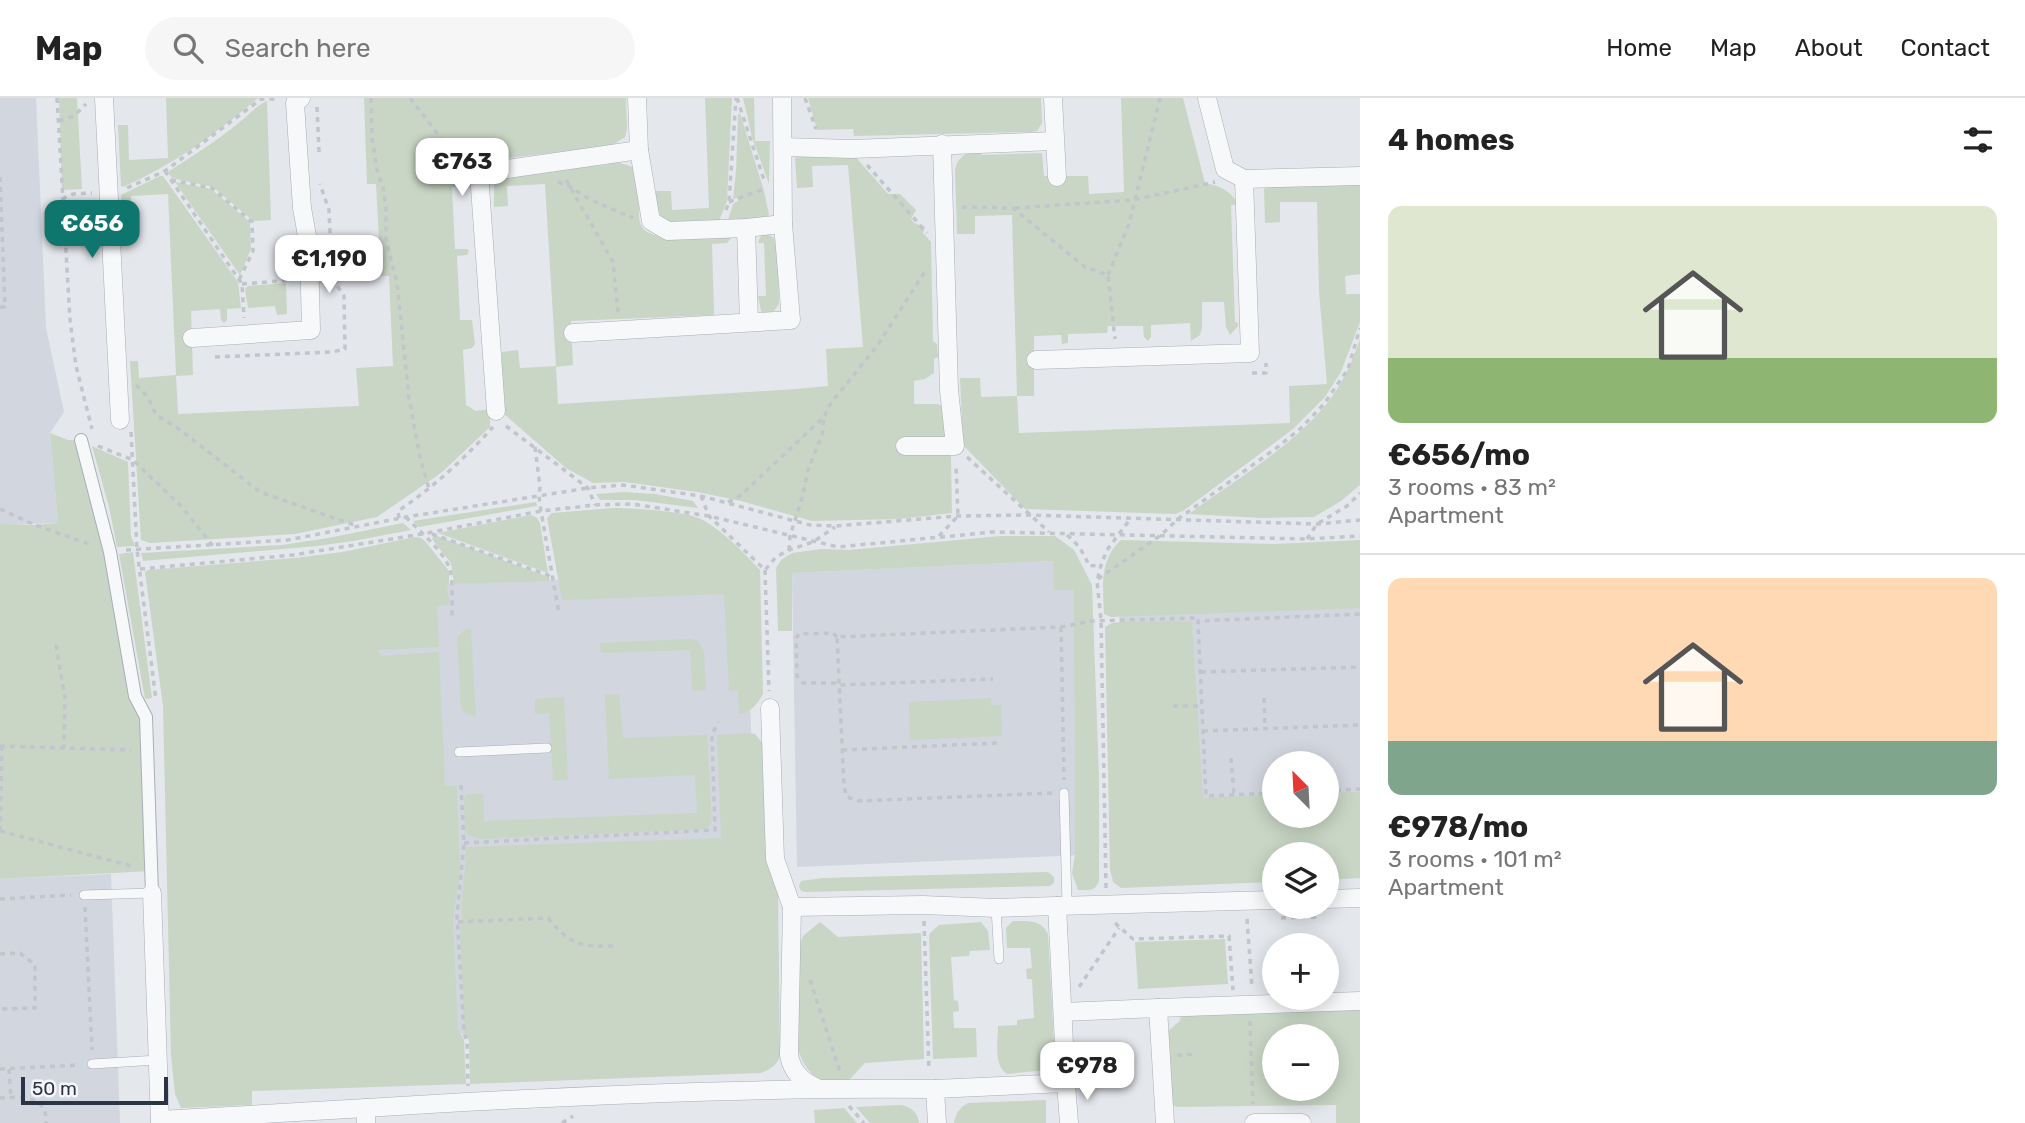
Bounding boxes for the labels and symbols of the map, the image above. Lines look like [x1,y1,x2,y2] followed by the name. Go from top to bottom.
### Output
[421,139,503,198] pin: €763
[51,200,133,260] pin: €656
[272,236,386,295] pin: €1,190
[1262,751,1339,828] north arrow
[1046,1042,1128,1102] pin: €978
[21,1074,168,1106] scale bar

